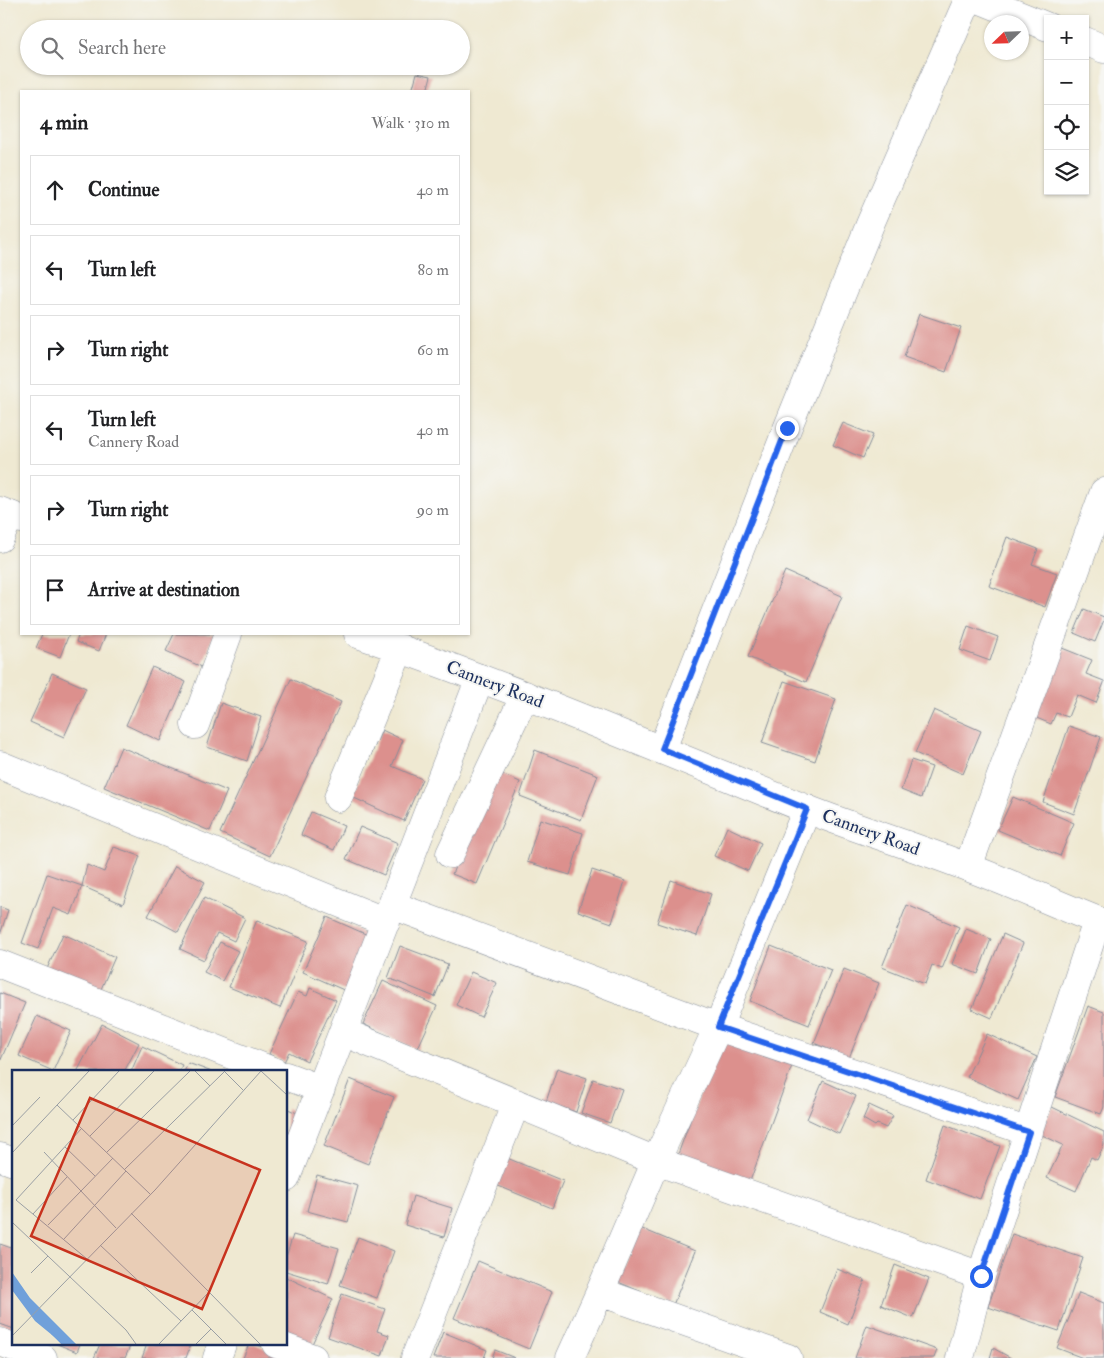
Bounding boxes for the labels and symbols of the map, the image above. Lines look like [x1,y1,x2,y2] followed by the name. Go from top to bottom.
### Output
[984,15,1029,60] north arrow
[776,417,799,440] route end
[443,655,547,714] street label: Cannery Road
[819,804,923,861] street label: Cannery Road
[12,1070,288,1346] inset map
[970,1265,993,1288] route start

